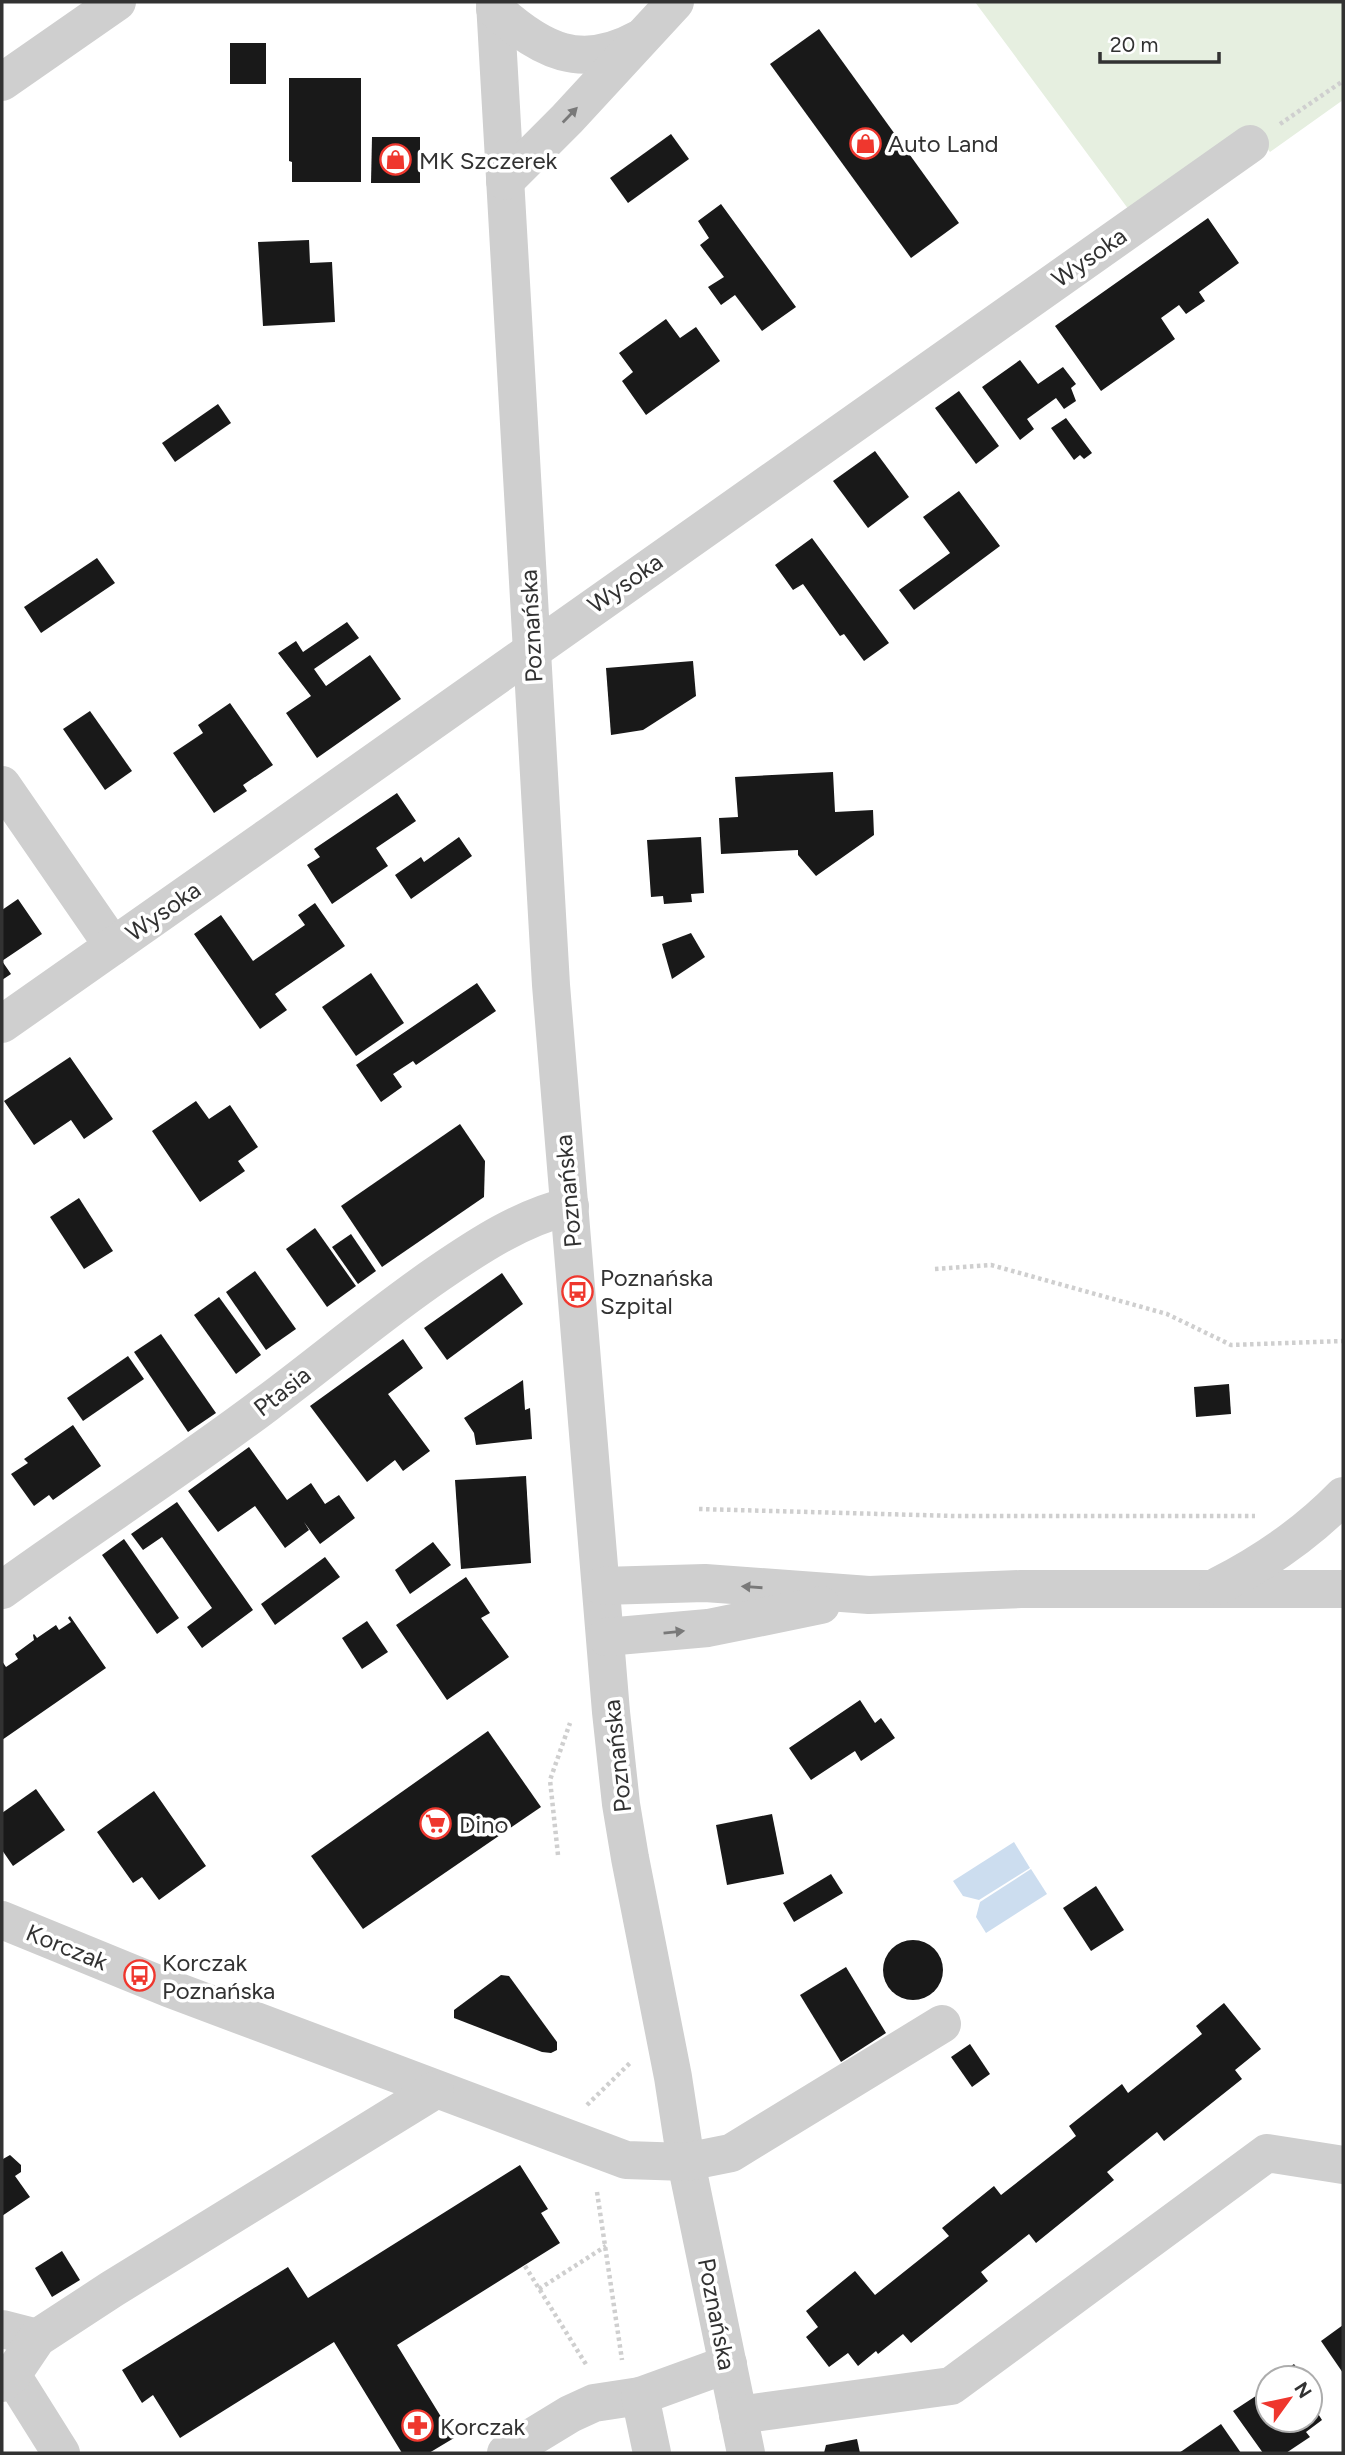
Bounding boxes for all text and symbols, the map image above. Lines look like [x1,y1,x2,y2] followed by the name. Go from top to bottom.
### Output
[1100,21,1219,65] scale bar
[1110,32,1158,57] text: 20 m
[562,107,579,124] one-way arrow
[848,126,882,160] shop icon: Auto Land
[888,129,999,158] place label: Auto Land
[379,143,413,177] shop icon: MK Szczerek
[419,146,557,175] place label: MK Szczerek
[1046,221,1132,293] street label: Wysoka
[582,547,668,619] street label: Wysoka
[514,569,548,683] street label: Poznańska
[120,875,206,947] street label: Wysoka
[549,1133,587,1249] street label: Poznańska
[600,1263,713,1320] place label: Poznańska Szpital
[560,1274,594,1308] bus stop icon: Poznańska Szpital
[248,1360,316,1422] street label: Ptasia
[741,1581,763,1592] one-way arrow
[663,1626,685,1637] one-way arrow
[597,1698,637,1814] street label: Poznańska
[419,1807,453,1841] supermarket icon: Dino
[459,1810,508,1839] place label: Dino
[22,1918,112,1977] street label: Korczak
[162,1948,275,2005] place label: Korczak Poznańska
[122,1959,156,1993] bus stop icon: Korczak Poznańska
[692,2256,742,2372] street label: Poznańska
[1254,2364,1324,2434] north arrow
[1289,2378,1316,2402] text: N
[400,2409,434,2443] pharmacy icon: Korczak
[440,2412,525,2441] place label: Korczak

